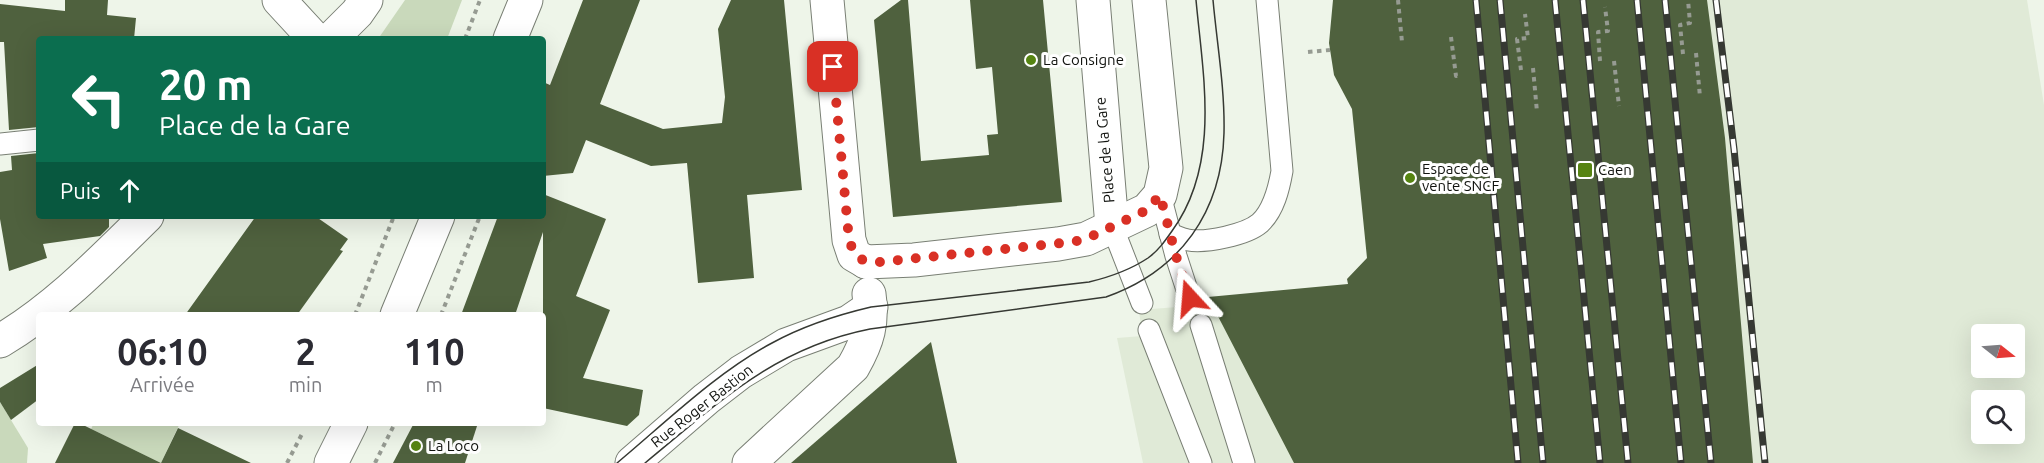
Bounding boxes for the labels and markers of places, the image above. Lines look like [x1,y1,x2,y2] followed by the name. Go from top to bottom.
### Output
[807,41,858,92] pin
[1043,51,1124,68] place label: La Consigne
[1024,53,1038,67] marker: La Consigne
[1422,160,1499,194] place label: Espace de vente SNCF
[1576,161,1594,179] marker: Caen
[1598,161,1632,178] place label: Caen
[1403,171,1417,185] marker: Espace de vente SNCF
[428,437,479,454] place label: La Loco
[409,439,423,453] marker: La Loco

